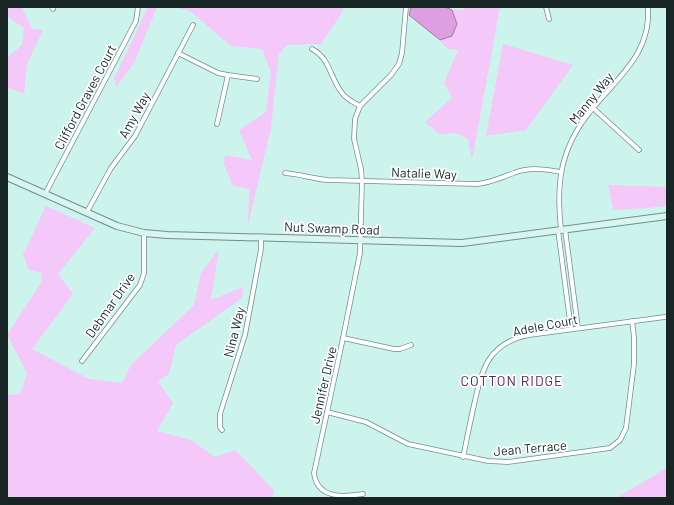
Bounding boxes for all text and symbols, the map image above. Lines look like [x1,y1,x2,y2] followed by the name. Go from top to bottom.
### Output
[51,42,119,152] street label: Clifford Graves Court
[565,69,617,127] street label: Manny Way
[115,89,153,141] street label: Amy Way
[391,164,457,182] street label: Natalie Way
[284,218,380,238] street label: Nut Swamp Road
[82,269,138,341] street label: Debmar Drive
[220,305,248,359] street label: Nina Way
[511,311,579,339] street label: Adele Court
[306,345,340,425] street label: Jennifer Drive
[460,372,564,389] district label: COTTON RIDGE
[493,437,568,459] street label: Jean Terrace

